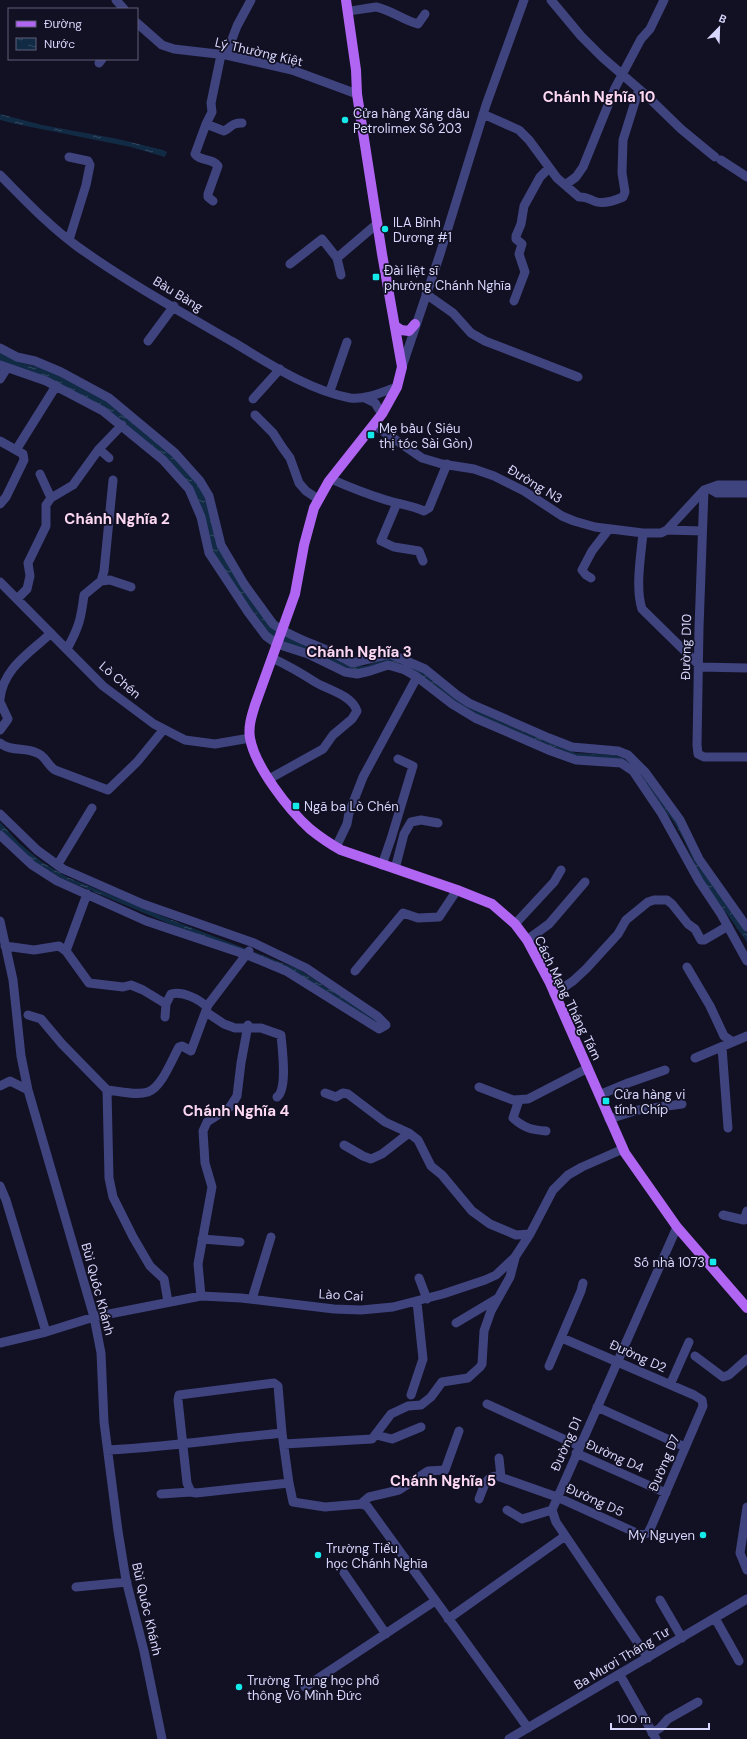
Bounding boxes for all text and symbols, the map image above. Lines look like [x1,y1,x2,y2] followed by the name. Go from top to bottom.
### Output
[8,8,138,60] legend
[699,8,739,48] north arrow
[717,11,729,27] text: B
[44,16,82,32] text: Đường
[213,34,305,70] street label: Lý Thường Kiệt
[44,36,75,52] text: Nước
[543,87,655,107] district label: Chánh Nghĩa 10
[353,105,470,137] place label: Cửa hàng Xăng dầu Petrolimex Số 203
[340,115,350,125] marker: Cửa hàng Xăng dầu Petrolimex Số 203
[393,214,452,246] place label: ILA Bình Dương #1
[380,224,390,234] marker: ILA Bình Dương #1
[384,262,511,294] place label: Đài liệt sĩ phường Chánh Nghĩa
[150,272,206,316] street label: Bàu Bàng
[371,272,381,282] marker: Đài liệt sĩ phường Chánh Nghĩa
[379,420,473,452] place label: Mẹ bầu ( Siêu thị tóc Sài Gòn)
[366,430,376,440] marker: Mẹ bầu ( Siêu thị tóc Sài Gòn)
[504,461,566,507] street label: Đường N3
[64,509,170,529] district label: Chánh Nghĩa 2
[677,613,695,680] street label: Đường D10
[306,642,412,662] district label: Chánh Nghĩa 3
[96,658,144,702] street label: Lò Chén
[304,798,399,815] place label: Ngã ba Lò Chén
[291,801,301,811] marker: Ngã ba Lò Chén
[531,933,605,1063] street label: Cách Mạng Tháng Tám
[614,1086,685,1118] place label: Cửa hàng vi tính Chíp
[601,1096,611,1106] marker: Cửa hàng vi tính Chíp
[183,1101,289,1121] district label: Chánh Nghĩa 4
[77,1241,119,1337] street label: Bùi Quốc Khánh
[634,1254,705,1271] place label: Số nhà 1073
[708,1257,718,1267] marker: Số nhà 1073
[318,1285,364,1305] street label: Lào Cai
[607,1336,669,1376] street label: Đường D2
[547,1414,585,1474] street label: Đường D1
[644,1432,684,1494] street label: Đường D7
[583,1436,647,1476] street label: Đường D4
[390,1471,496,1491] district label: Chánh Nghĩa 5
[563,1480,627,1520] street label: Đường D5
[628,1527,695,1544] place label: My Nguyen
[698,1530,708,1540] marker: My Nguyen
[326,1540,428,1572] place label: Trường Tiểu học Chánh Nghĩa
[313,1550,323,1560] marker: Trường Tiểu học Chánh Nghĩa
[128,1561,166,1657] street label: Bùi Quốc Khánh
[571,1622,673,1693] street label: Ba Mươi Tháng Tư
[247,1672,379,1704] place label: Trường Trung học phổ thông Võ Mình Đức
[234,1682,244,1692] marker: Trường Trung học phổ thông Võ Mình Đức
[611,1705,709,1731] scale bar
[617,1711,651,1727] text: 100 m

